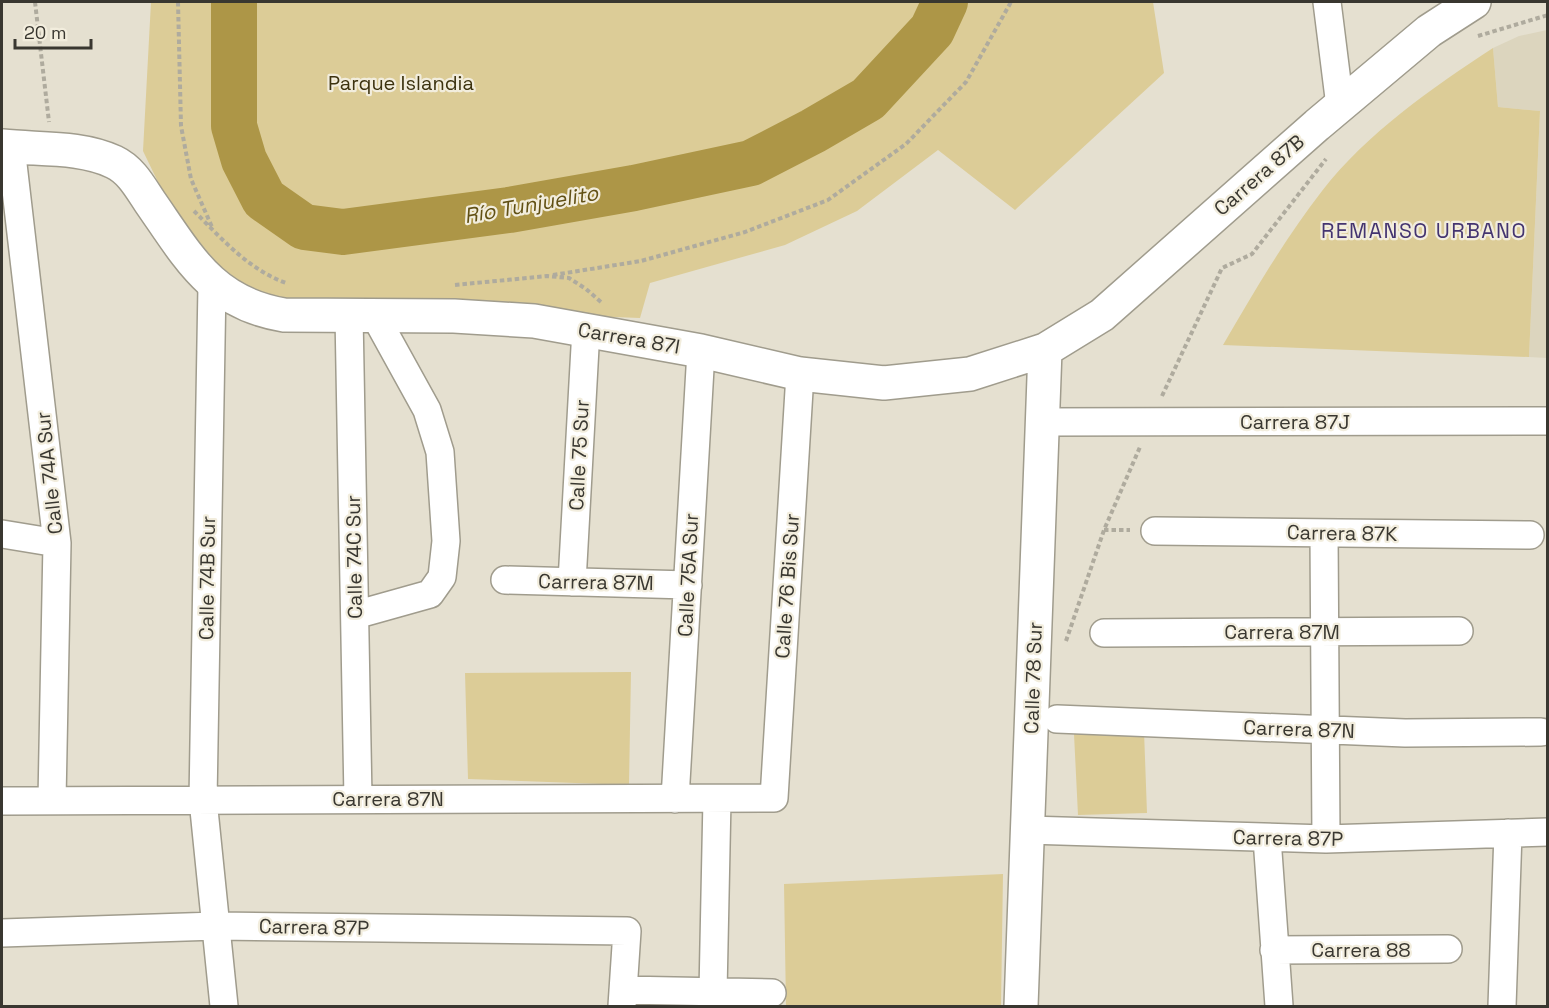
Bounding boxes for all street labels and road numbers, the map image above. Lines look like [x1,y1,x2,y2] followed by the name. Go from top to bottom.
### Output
[1208,129,1310,221] street label: Carrera 87B
[576,316,682,360] street label: Carrera 87I
[563,399,595,511] street label: Calle 75 Sur
[1240,409,1350,435] street label: Carrera 87J
[30,410,68,536] street label: Calle 74A Sur
[340,495,368,619] street label: Calle 74C Sur
[672,512,704,638] street label: Calle 75A Sur
[769,513,805,659] street label: Calle 76 Bis Sur
[193,516,221,640] street label: Calle 74B Sur
[1287,519,1397,547] street label: Carrera 87K
[538,568,654,596] street label: Carrera 87M
[1224,619,1340,645] street label: Carrera 87M
[1018,622,1048,734] street label: Calle 78 Sur
[1243,714,1355,744] street label: Carrera 87N
[332,786,444,812] street label: Carrera 87N
[1233,824,1343,852] street label: Carrera 87P
[259,913,369,941] street label: Carrera 87P
[1311,937,1411,963] street label: Carrera 88

